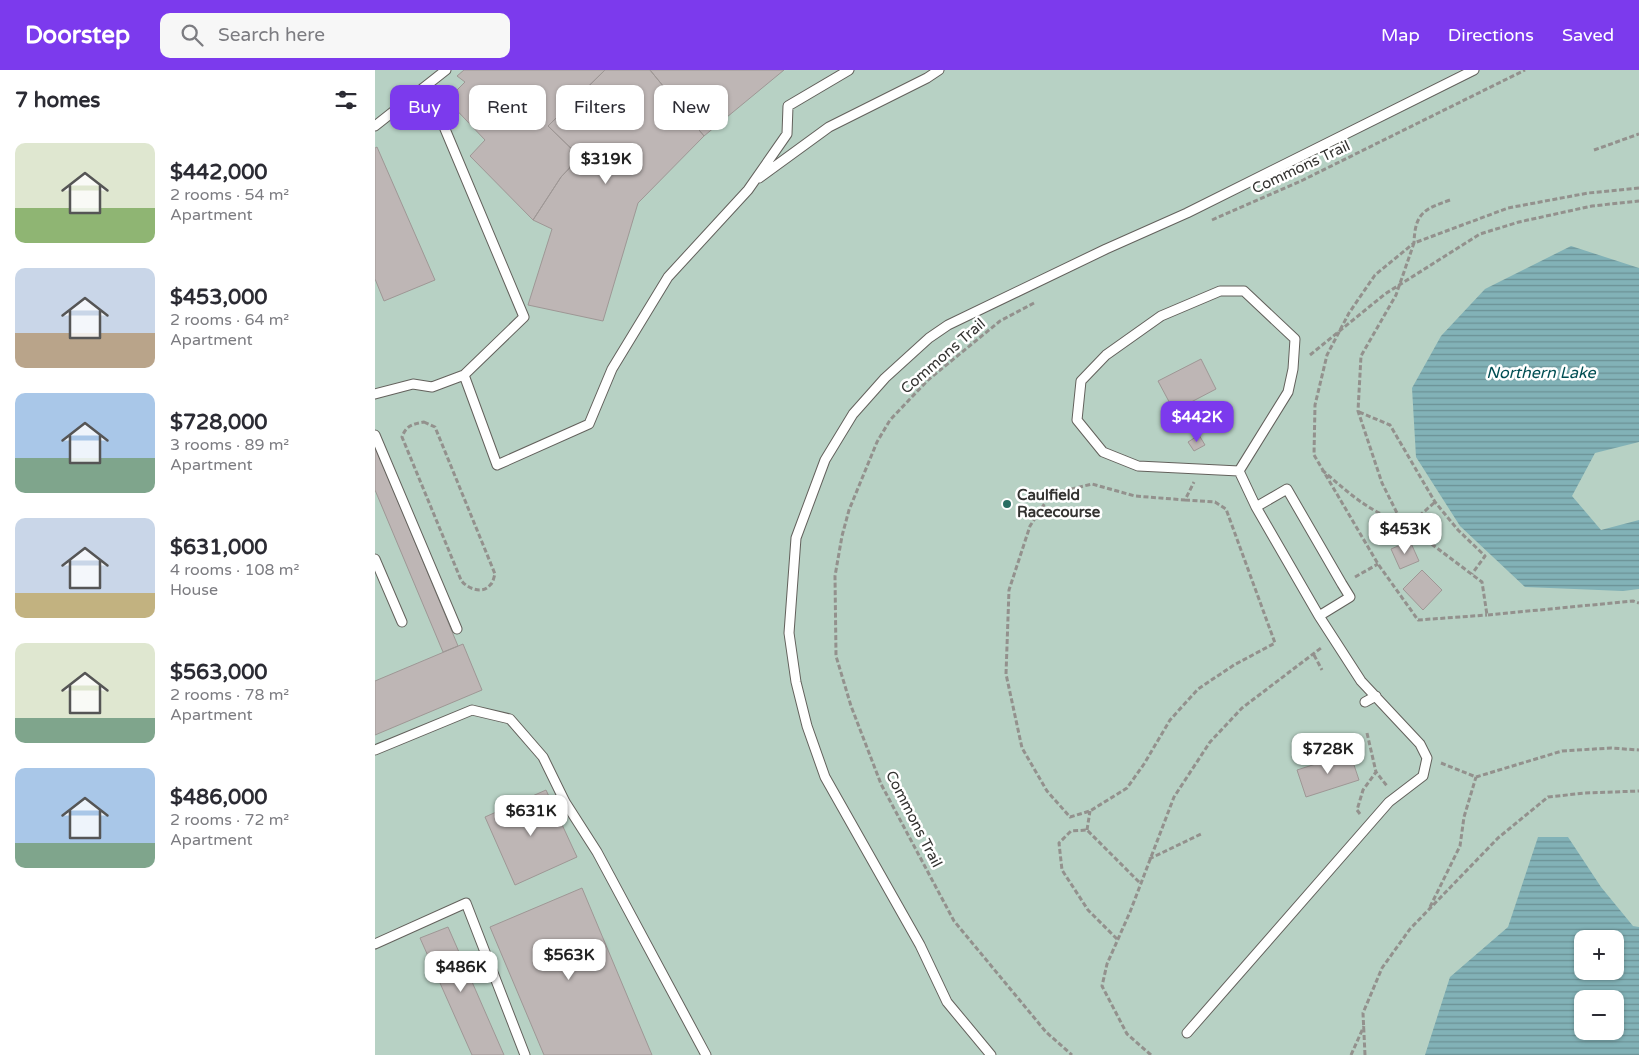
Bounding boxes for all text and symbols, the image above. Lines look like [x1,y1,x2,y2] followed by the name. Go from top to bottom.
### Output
[160,13,510,58] search box
[25,21,130,50] text: Doorstep
[178,21,206,49] icon: search
[218,24,325,46] text: Search here
[1381,24,1420,46] text: Map
[1448,24,1534,46] text: Directions
[1562,24,1614,46] text: Saved
[390,85,459,130] chip: Buy
[469,85,546,130] chip: Rent
[556,85,644,130] chip: Filters
[654,85,728,130] chip: New
[332,86,360,114] icon: filters
[15,88,100,113] text: 7 homes
[1249,136,1353,198] street label: Commons Trail
[571,142,641,185] pin: $319K
[581,149,631,169] text: $319K
[170,160,268,185] text: $442,000
[55,163,115,223] icon: home
[170,185,289,205] text: 2 rooms · 54 m²
[170,205,253,225] text: Apartment
[170,285,268,310] text: $453,000
[55,288,115,348] icon: home
[170,310,289,330] text: 2 rooms · 64 m²
[897,314,989,398] street label: Commons Trail
[170,330,253,350] text: Apartment
[1486,363,1597,383] water label: Northern Lake
[1162,400,1232,443] pin: $442K
[1172,407,1222,427] text: $442K
[170,410,268,435] text: $728,000
[55,413,115,473] icon: home
[170,435,289,455] text: 3 rooms · 89 m²
[170,455,253,475] text: Apartment
[1017,486,1101,521] place label: Caulfield Racecourse
[1001,498,1013,510] marker: Caulfield Racecourse
[1370,512,1440,555] pin: $453K
[1380,519,1430,539] text: $453K
[170,535,268,560] text: $631,000
[55,538,115,598] icon: home
[170,560,299,580] text: 4 rooms · 108 m²
[170,580,218,600] text: House
[170,660,268,685] text: $563,000
[55,663,115,723] icon: home
[170,685,289,705] text: 2 rooms · 78 m²
[170,705,253,725] text: Apartment
[1293,732,1363,775] pin: $728K
[1303,739,1353,759] text: $728K
[882,768,946,870] street label: Commons Trail
[170,785,268,810] text: $486,000
[55,788,115,848] icon: home
[496,794,566,837] pin: $631K
[506,801,556,821] text: $631K
[170,810,289,830] text: 2 rooms · 72 m²
[170,830,253,850] text: Apartment
[1574,930,1624,1040] map controls
[1574,930,1624,980] button: +
[534,938,604,981] pin: $563K
[544,945,594,965] text: $563K
[426,950,496,993] pin: $486K
[436,957,486,977] text: $486K
[1574,990,1624,1040] button: −

